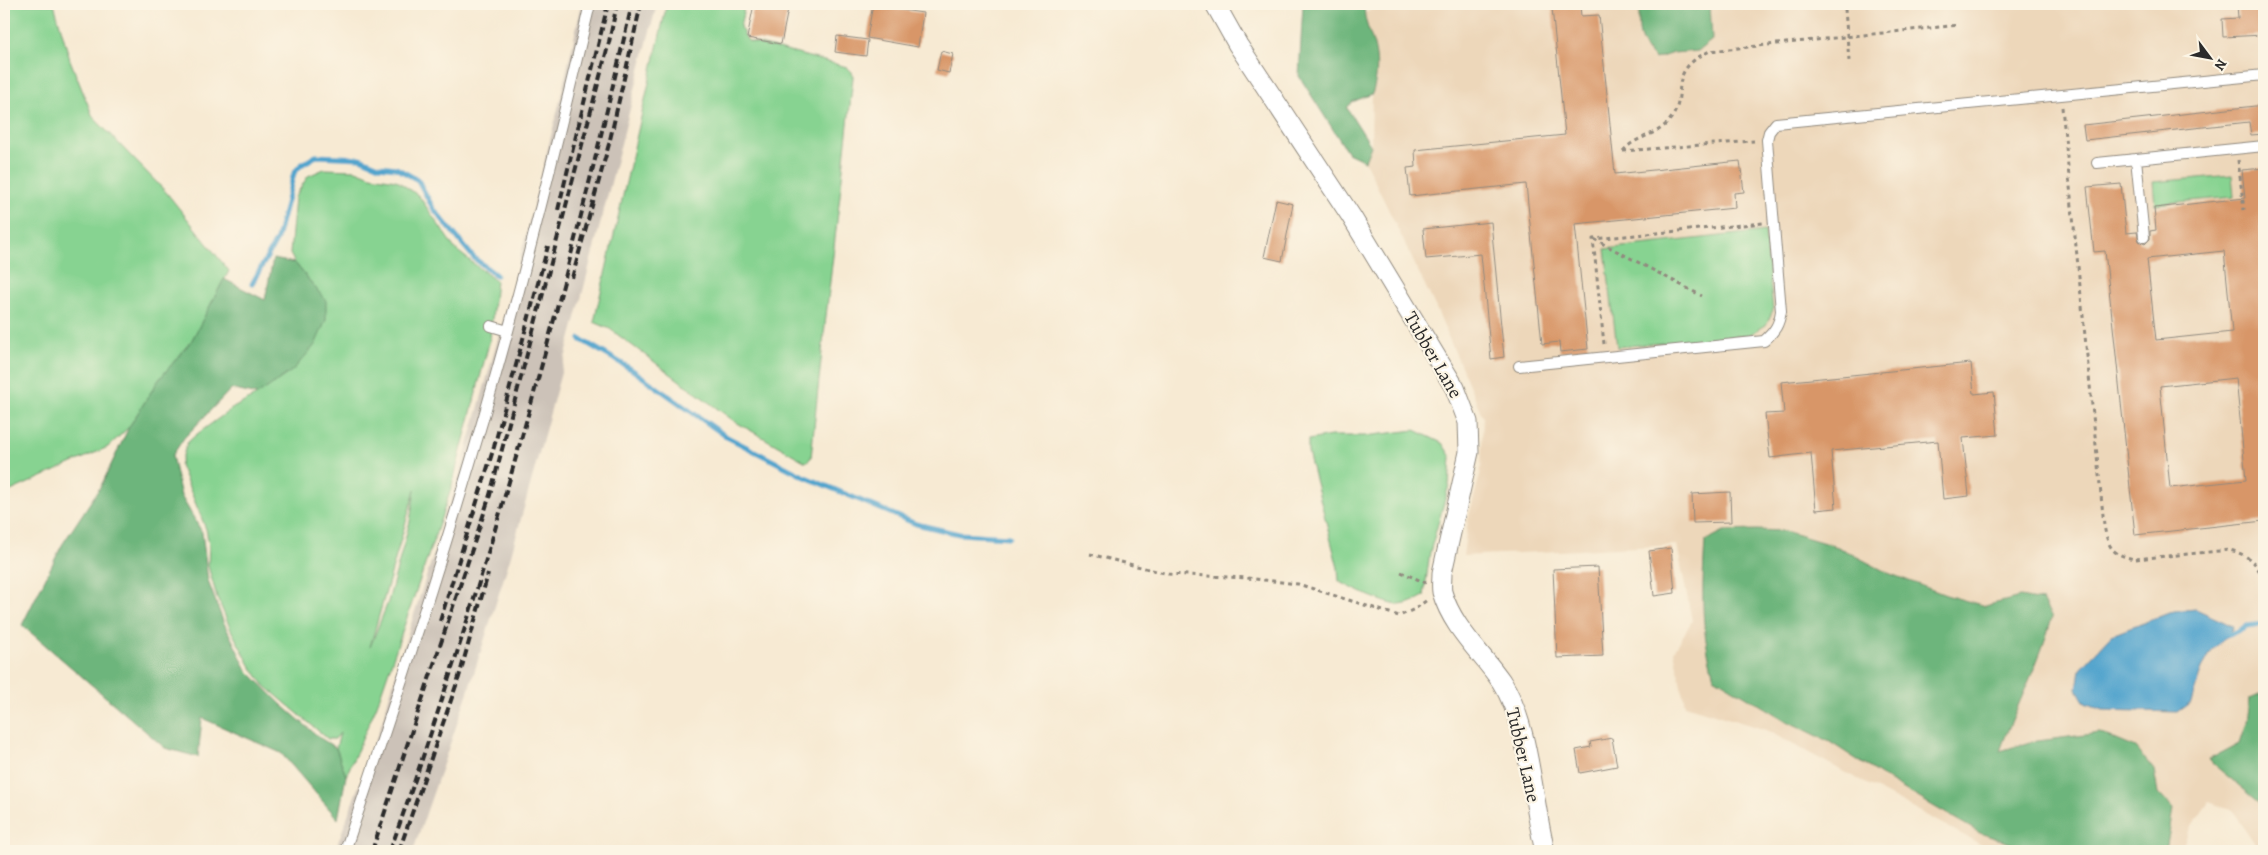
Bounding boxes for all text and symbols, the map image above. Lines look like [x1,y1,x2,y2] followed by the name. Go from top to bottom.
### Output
[2186,32,2236,82] north arrow
[2210,55,2231,74] text: N
[1398,307,1468,403] street label: Tubber Lane
[1499,705,1547,805] street label: Tubber Lane

